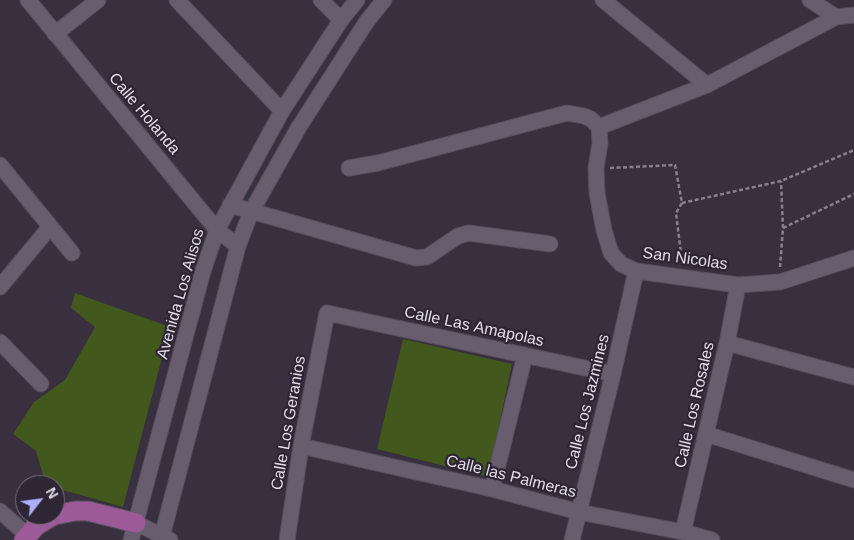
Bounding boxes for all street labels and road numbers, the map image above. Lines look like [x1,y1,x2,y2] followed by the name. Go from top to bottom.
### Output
[104,69,184,159] street label: Calle Holanda
[153,227,209,361] street label: Avenida Los Alisos
[641,244,729,274] street label: San Nicolas
[402,303,546,351] street label: Calle Las Amapolas
[562,332,614,472] street label: Calle Los Jazmines
[671,340,719,470] street label: Calle Los Rosales
[268,354,310,492] street label: Calle Los Geranios
[444,452,578,502] street label: Calle las Palmeras

